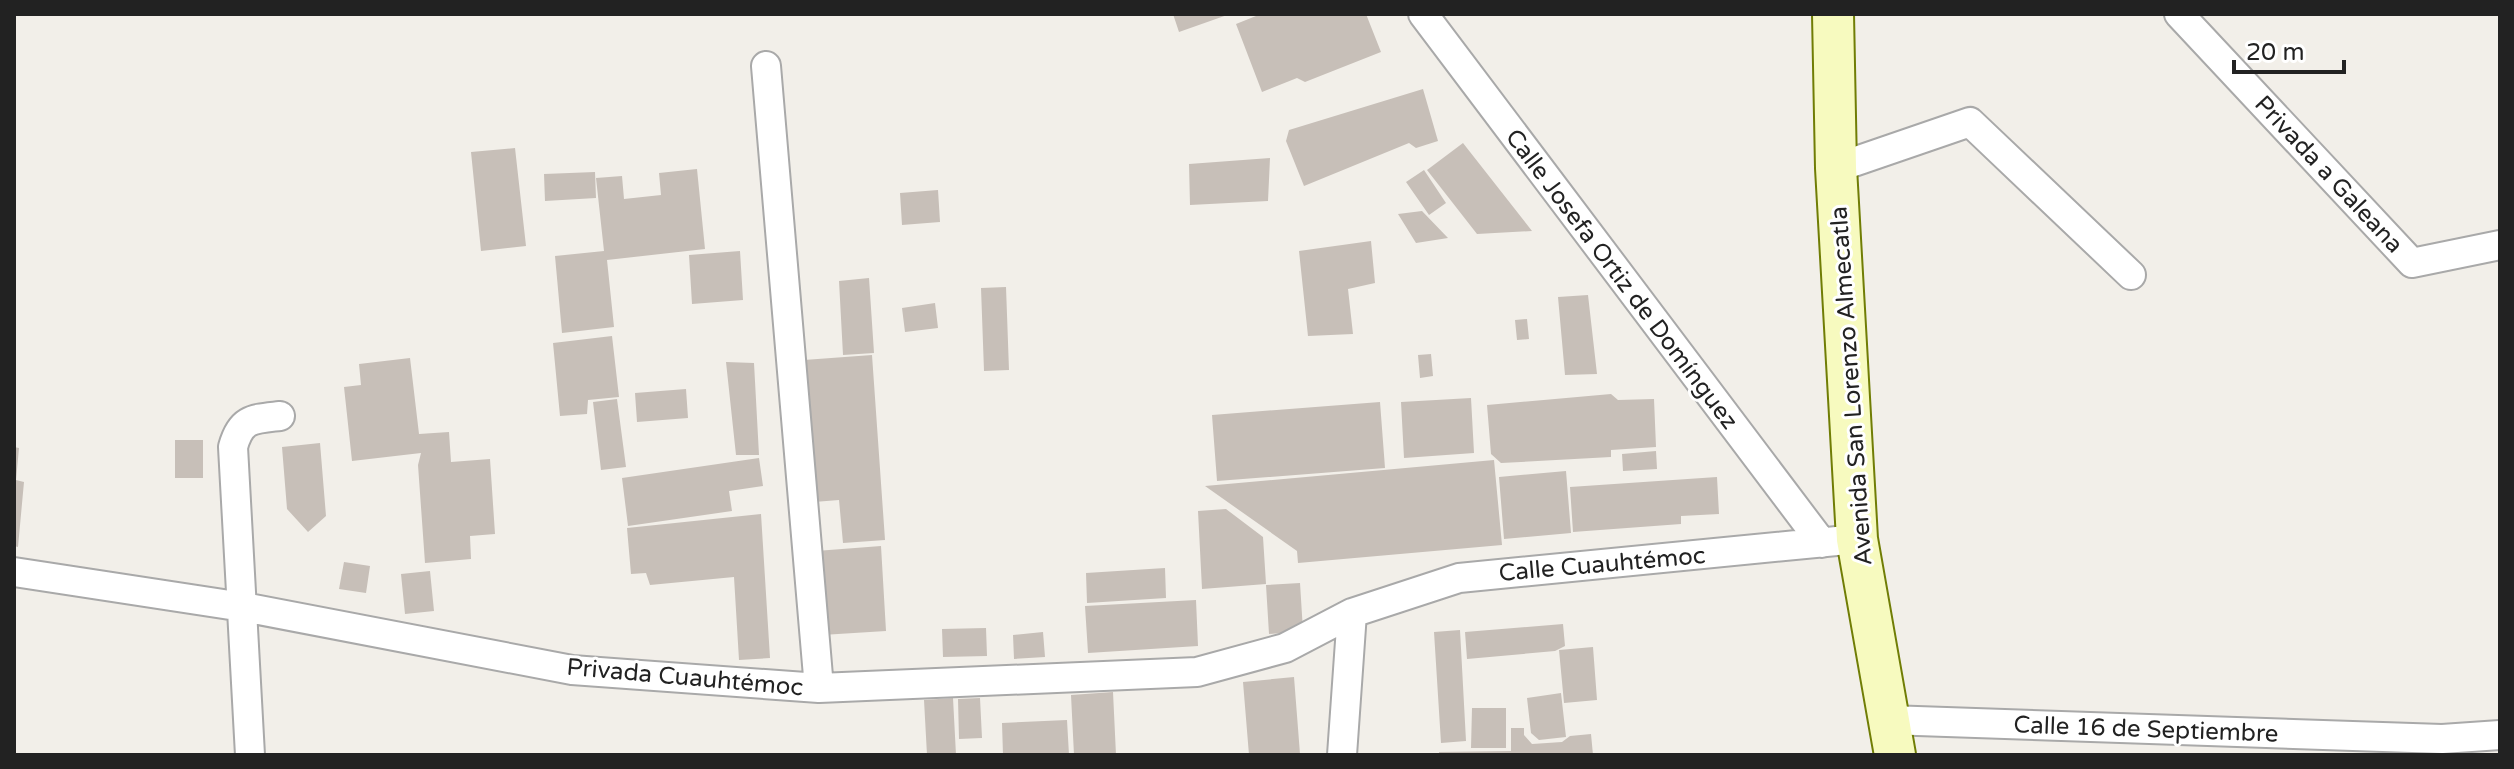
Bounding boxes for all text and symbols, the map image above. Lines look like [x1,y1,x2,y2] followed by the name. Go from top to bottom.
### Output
[2234,24,2344,74] scale bar
[2246,38,2304,67] text: 20 m
[2248,90,2409,259] street label: Privada a Galeana
[1499,124,1744,435] street label: Calle Josefa Ortiz de Domínguez
[1824,205,1879,567] street label: Avenida San Lorenzo Almecatla
[1498,541,1707,588] street label: Calle Cuauhtémoc
[565,653,804,702] street label: Privada Cuauhtémoc
[2013,710,2279,749] street label: Calle 16 de Septiembre

